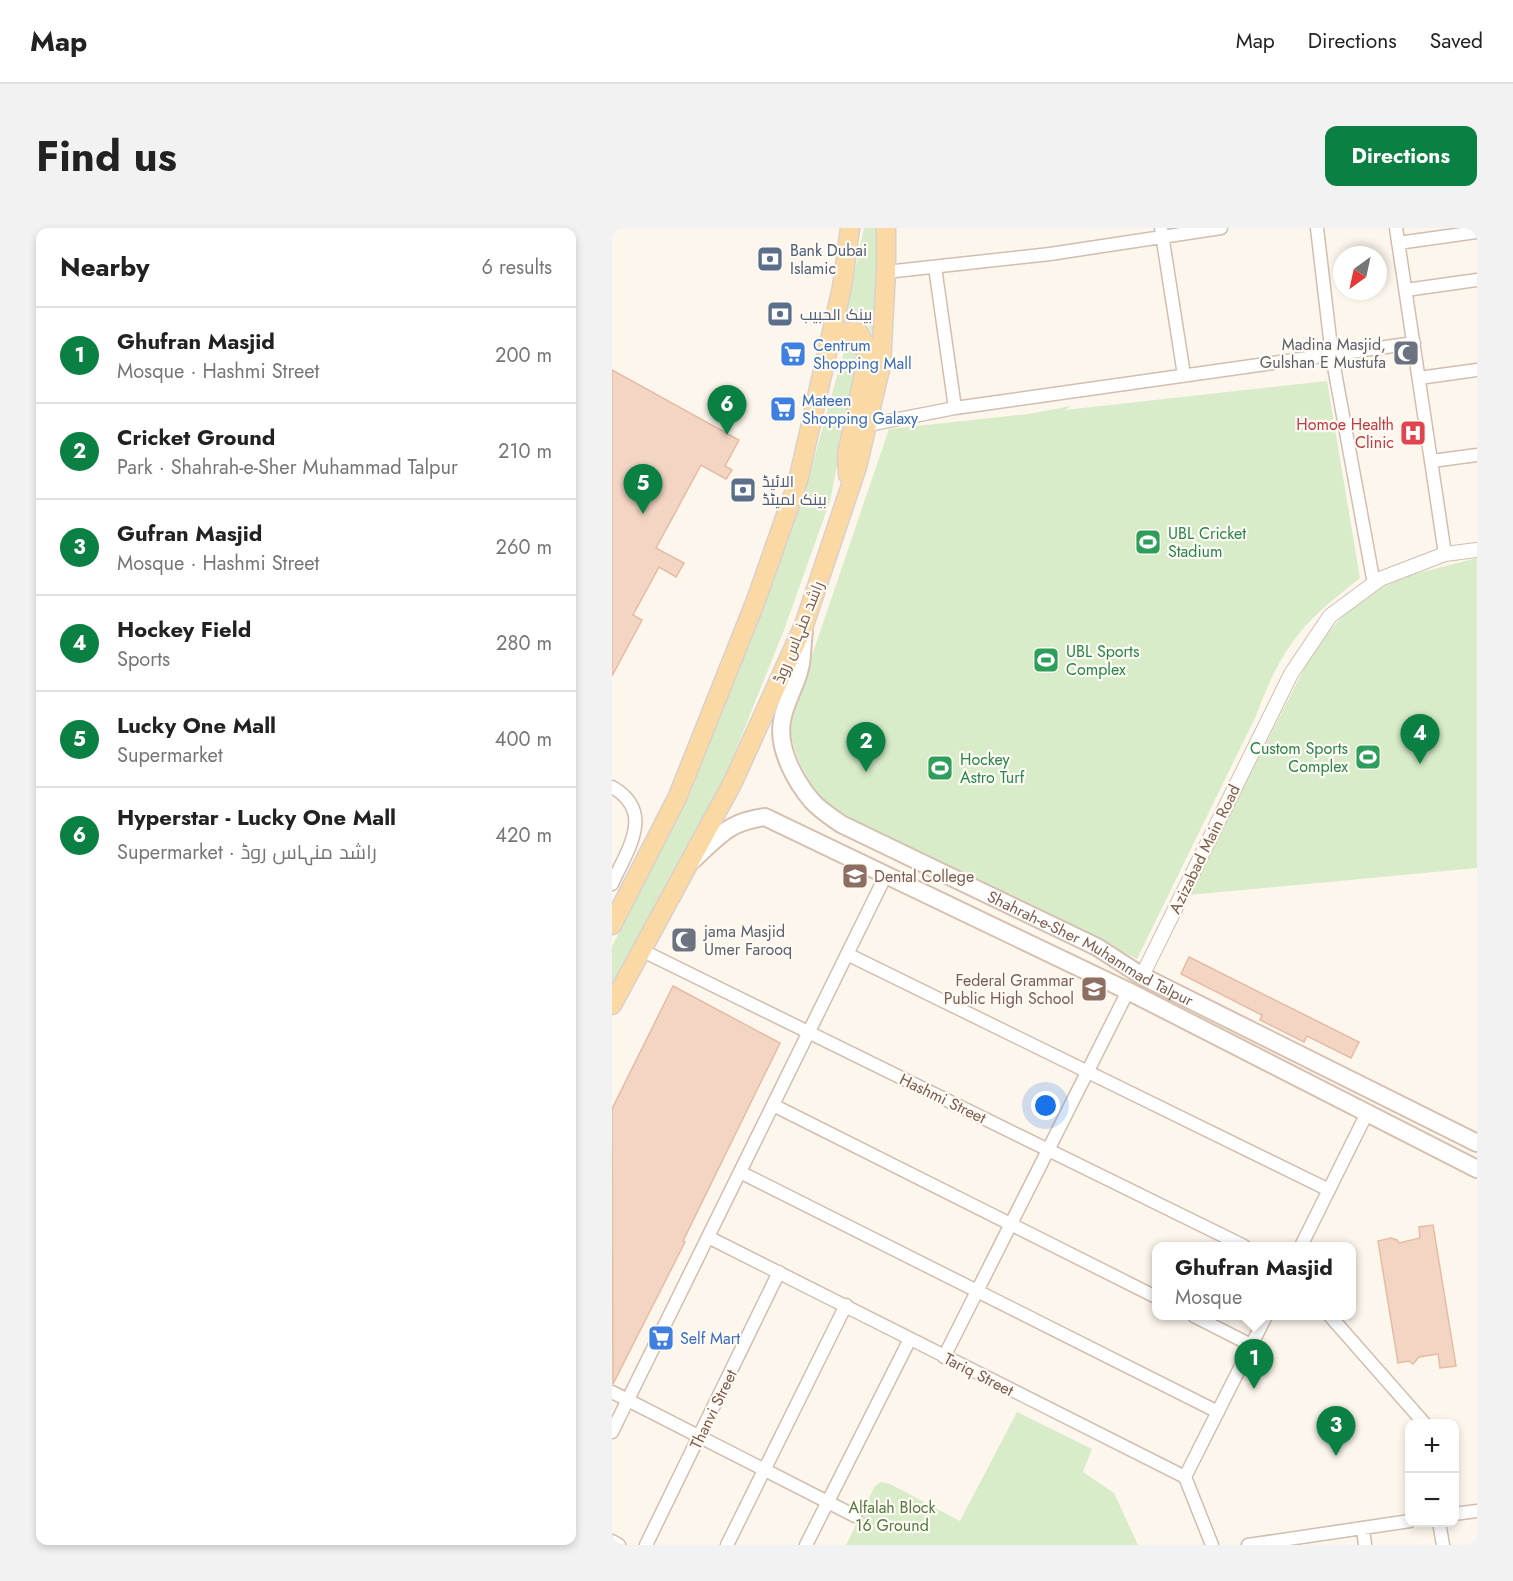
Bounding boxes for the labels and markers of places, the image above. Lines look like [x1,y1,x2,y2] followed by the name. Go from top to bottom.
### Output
[790,239,867,280] place label: Bank Dubai Islamic
[755,244,785,274] bank icon: Bank Dubai Islamic
[765,299,795,329] bank icon: بينک الحبيب
[800,303,872,326] place label: بينک الحبيب
[1260,333,1386,374] place label: Madina Masjid, Gulshan E Mustufa
[813,334,912,375] place label: Centrum Shopping Mall
[1391,338,1421,368] mosque icon: Madina Masjid, Gulshan E Mustufa
[778,339,808,369] supermarket icon: Centrum Shopping Mall
[708,386,746,435] pin: 6
[802,389,919,430] place label: Mateen Shopping Galaxy
[768,394,798,424] supermarket icon: Mateen Shopping Galaxy
[1296,413,1394,454] place label: Homoe Health Clinic
[1398,418,1428,448] hospital icon: Homoe Health Clinic
[624,464,663,514] pin: 5
[762,470,827,511] place label: الائیڈ بینک لمیٹڈ
[728,475,758,505] bank icon: الائیڈ بینک لمیٹڈ
[1168,522,1246,563] place label: UBL Cricket Stadium
[1133,527,1163,557] sports icon: UBL Cricket Stadium
[1066,640,1139,681] place label: UBL Sports Complex
[1031,645,1061,675] sports icon: UBL Sports Complex
[1400,714,1440,764] pin: 4
[846,722,886,772] pin: 2
[1250,737,1348,778] place label: Custom Sports Complex
[1353,742,1383,772] sports icon: Custom Sports Complex
[960,748,1025,789] place label: Hockey Astro Turf
[925,753,955,783] sports icon: Hockey Astro Turf
[840,861,870,891] school or university icon: Dental College
[874,865,974,888] place label: Dental College
[703,920,792,961] place label: jama Masjid Umer Farooq
[669,925,699,955] mosque icon: jama Masjid Umer Farooq
[944,969,1075,1010] place label: Federal Grammar Public High School
[1079,974,1109,1004] school or university icon: Federal Grammar Public High School
[646,1323,676,1353] supermarket icon: Self Mart
[680,1327,740,1350] place label: Self Mart
[1234,1340,1274,1389] pin: 1
[1316,1406,1356,1456] pin: 3

